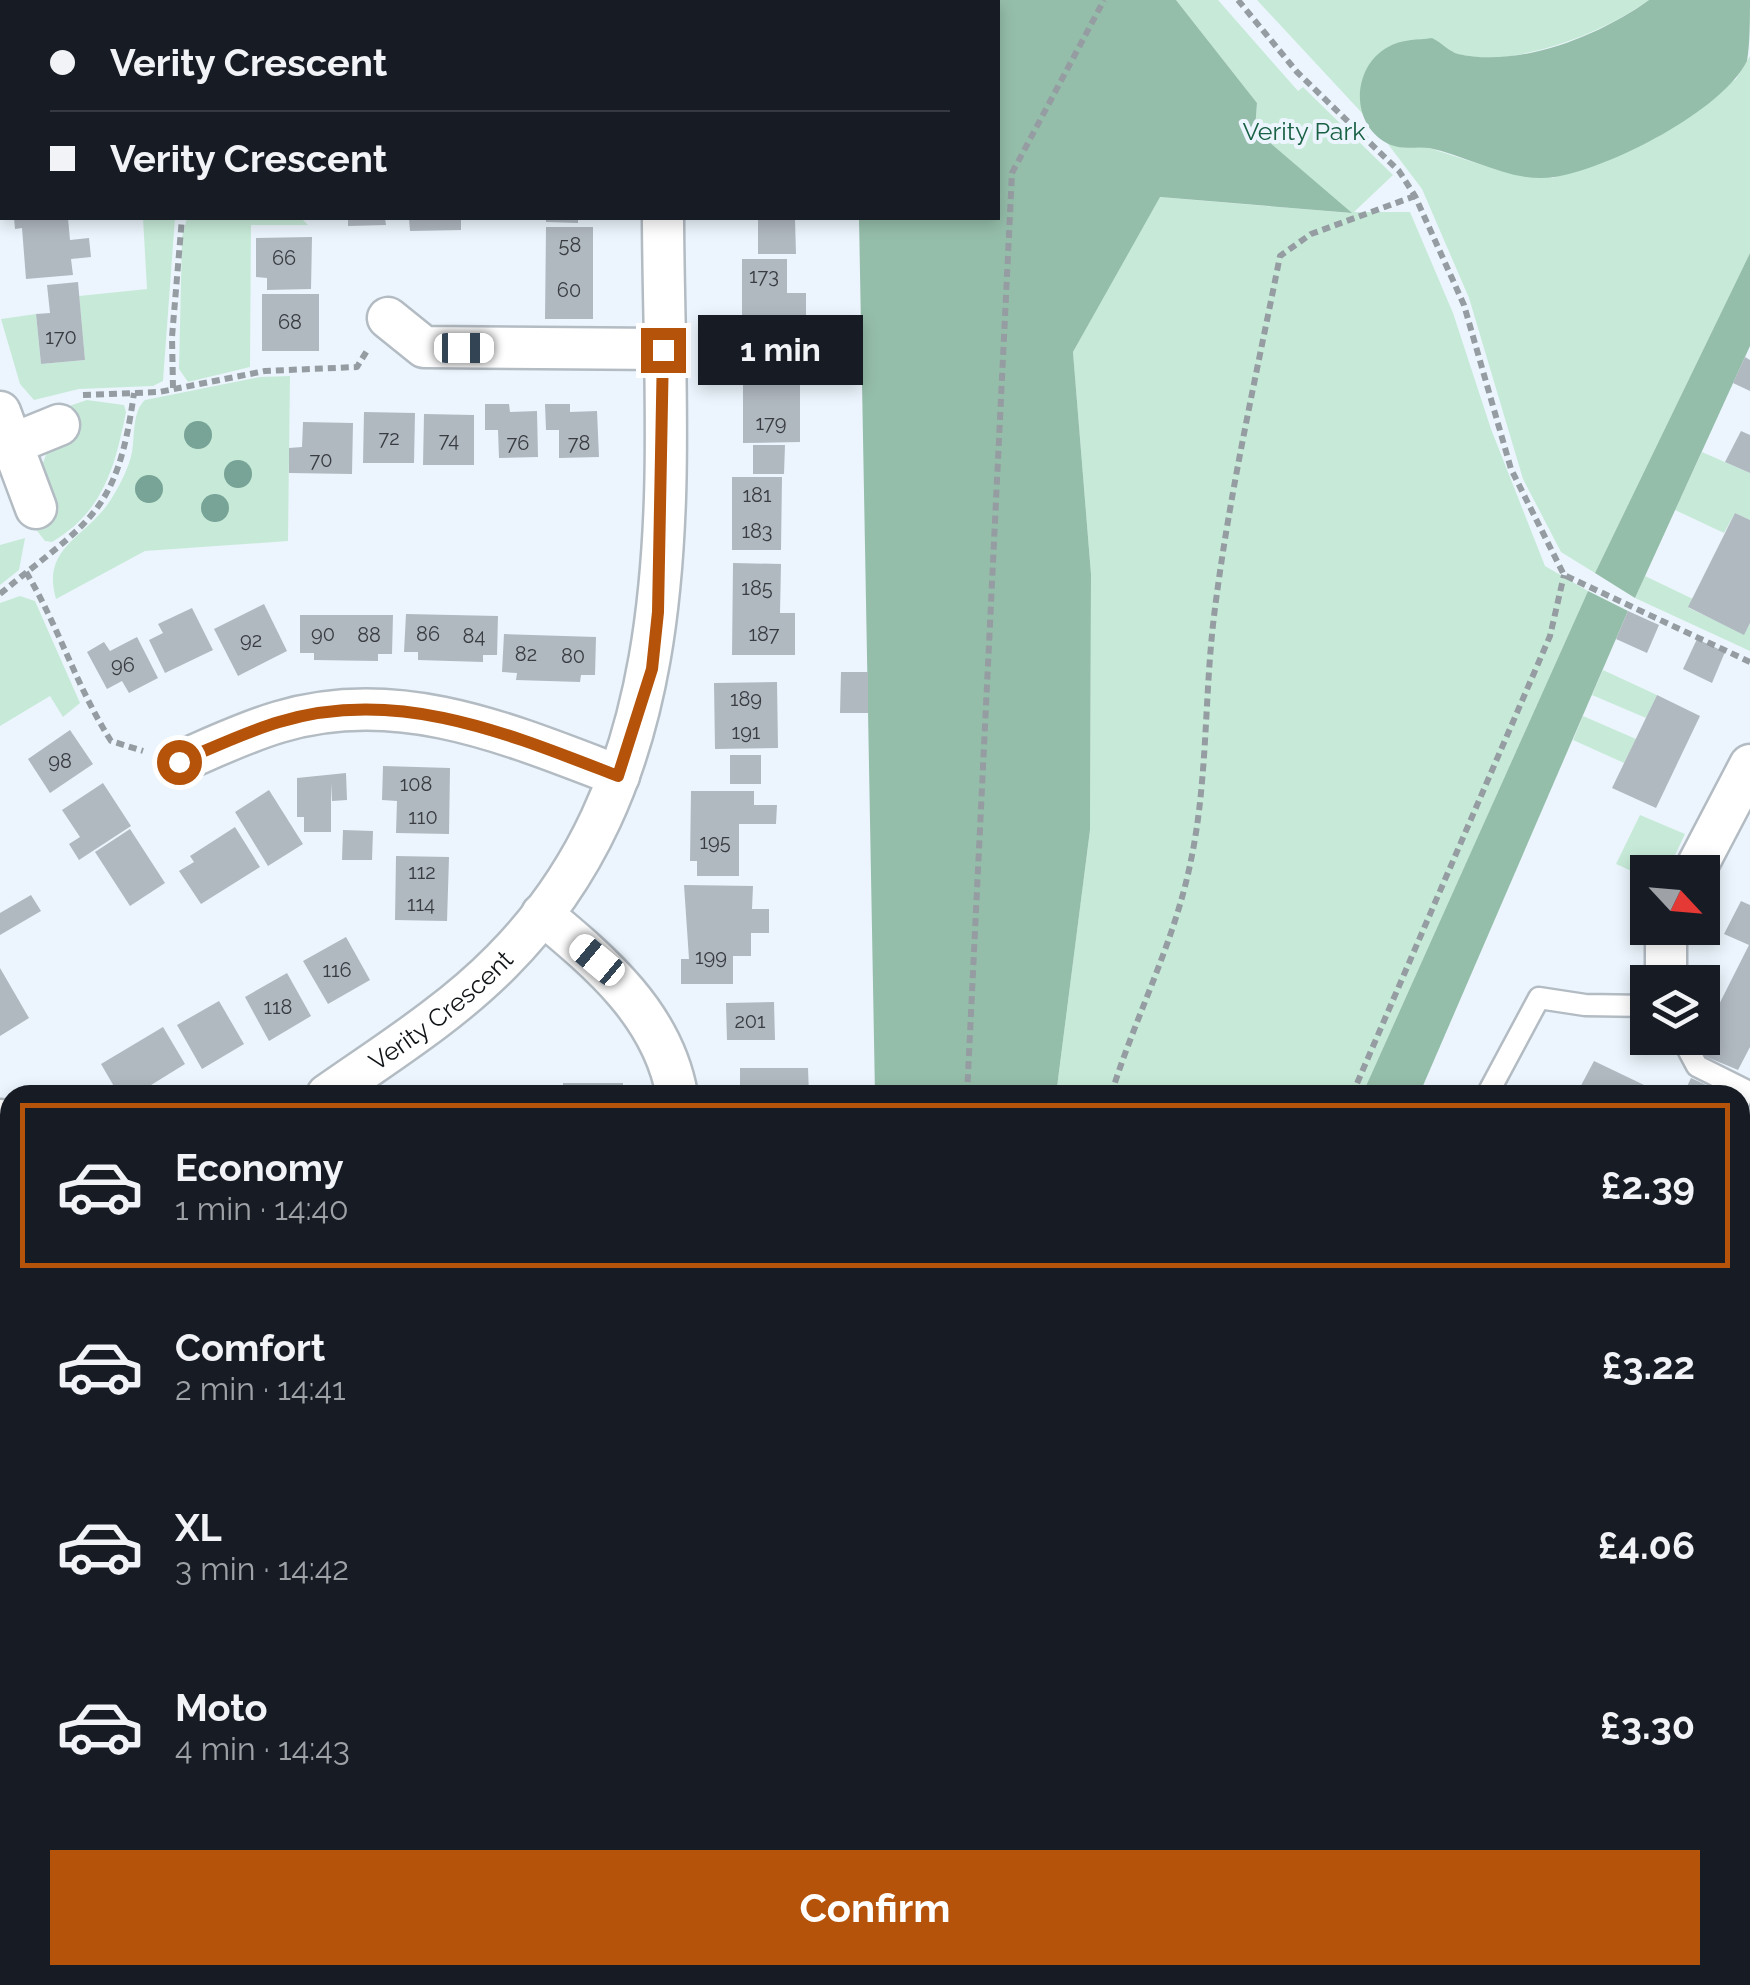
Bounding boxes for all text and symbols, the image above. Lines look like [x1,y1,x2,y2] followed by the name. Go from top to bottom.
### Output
[110,40,387,85] text: Verity Crescent
[1243,116,1366,146] park label: Verity Park
[110,136,387,181] text: Verity Crescent
[559,233,581,257] house number: 58
[272,246,296,270] house number: 66
[749,264,779,288] house number: 173
[557,278,581,302] house number: 60
[278,310,302,334] house number: 68
[698,315,863,385] callout: 1 min
[45,325,77,349] house number: 170
[641,328,686,373] route end
[740,331,821,368] text: 1 min
[434,333,494,363] car
[756,411,786,435] house number: 179
[378,426,400,450] house number: 72
[439,428,459,452] house number: 74
[507,431,529,455] house number: 76
[568,431,590,455] house number: 78
[310,448,332,472] house number: 70
[743,483,772,507] house number: 181
[741,519,773,543] house number: 183
[741,576,773,600] house number: 185
[311,622,335,646] house number: 90
[416,622,440,646] house number: 86
[748,622,780,646] house number: 187
[357,623,381,647] house number: 88
[463,624,485,648] house number: 84
[240,628,262,652] house number: 92
[515,642,537,666] house number: 82
[561,644,585,668] house number: 80
[111,653,135,677] house number: 96
[730,687,762,711] house number: 189
[732,720,761,744] house number: 191
[157,740,202,785] route start
[48,749,72,773] house number: 98
[400,772,432,796] house number: 108
[408,805,438,829] house number: 110
[699,830,731,854] house number: 195
[1630,855,1720,945] north arrow
[1630,855,1720,1055] map controls
[408,860,436,884] house number: 112
[407,892,435,916] house number: 114
[564,929,630,991] car
[363,944,519,1077] street label: Verity Crescent
[695,945,727,969] house number: 199
[322,958,352,982] house number: 116
[1630,965,1720,1055] button: layers
[264,995,292,1019] house number: 118
[734,1009,766,1033] house number: 201
[55,1141,145,1231] icon: car
[175,1145,344,1190] text: Economy
[1601,1163,1695,1208] text: £2.39
[175,1190,349,1227] text: 1 min · 14:40
[55,1321,145,1411] icon: car
[175,1325,325,1370] text: Comfort
[1602,1343,1695,1388] text: £3.22
[175,1370,346,1407] text: 2 min · 14:41
[55,1501,145,1591] icon: car
[175,1505,222,1550] text: XL
[1598,1523,1695,1568] text: £4.06
[175,1550,349,1587] text: 3 min · 14:42
[55,1681,145,1771] icon: car
[175,1685,268,1730] text: Moto
[1600,1703,1695,1748] text: £3.30
[175,1730,350,1767] text: 4 min · 14:43
[50,1850,1700,1965] button: Confirm

